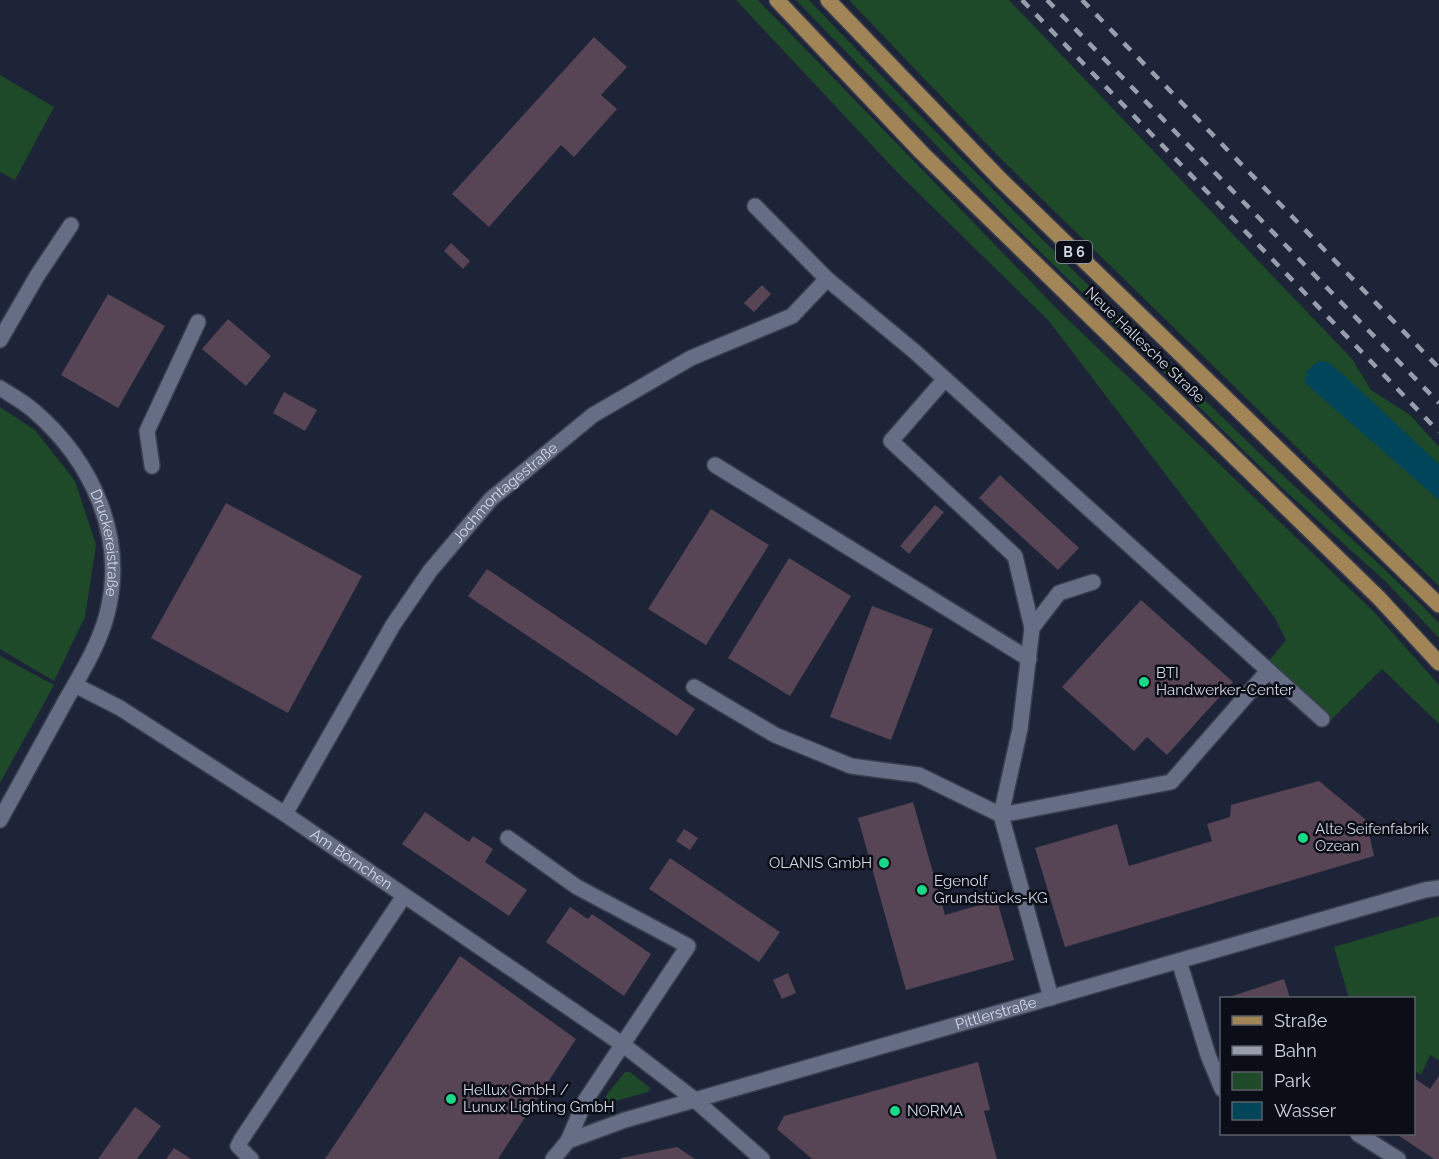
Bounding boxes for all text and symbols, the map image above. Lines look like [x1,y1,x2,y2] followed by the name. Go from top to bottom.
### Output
[1056,241,1092,263] road number: B 6
[1081,283,1209,407] street label: Neue Hallesche Straße
[449,439,562,547] street label: Jochmontagestraße
[86,486,122,598] street label: Druckereistraße
[1156,664,1294,699] place label: BTI Handwerker-Center
[1137,675,1151,689] marker: BTI Handwerker-Center
[1315,820,1429,855] place label: Alte Seifenfabrik Ozean
[307,825,396,894] street label: Am Börnchen
[1296,831,1310,845] marker: Alte Seifenfabrik Ozean
[769,854,872,872] place label: OLANIS GmbH
[877,856,891,870] marker: OLANIS GmbH
[934,872,1048,907] place label: Egenolf Grundstücks-KG
[915,883,929,897] marker: Egenolf Grundstücks-KG
[953,993,1039,1034] street label: Pittlerstraße
[1220,997,1415,1135] legend
[1274,1010,1328,1031] text: Straße
[1274,1040,1317,1061] text: Bahn
[1274,1070,1311,1091] text: Park
[463,1081,615,1116] place label: Hellux GmbH / Lunux Lighting GmbH
[444,1092,458,1106] marker: Hellux GmbH / Lunux Lighting GmbH
[1274,1100,1337,1121] text: Wasser
[907,1102,963,1120] place label: NORMA
[888,1104,902,1118] marker: NORMA

